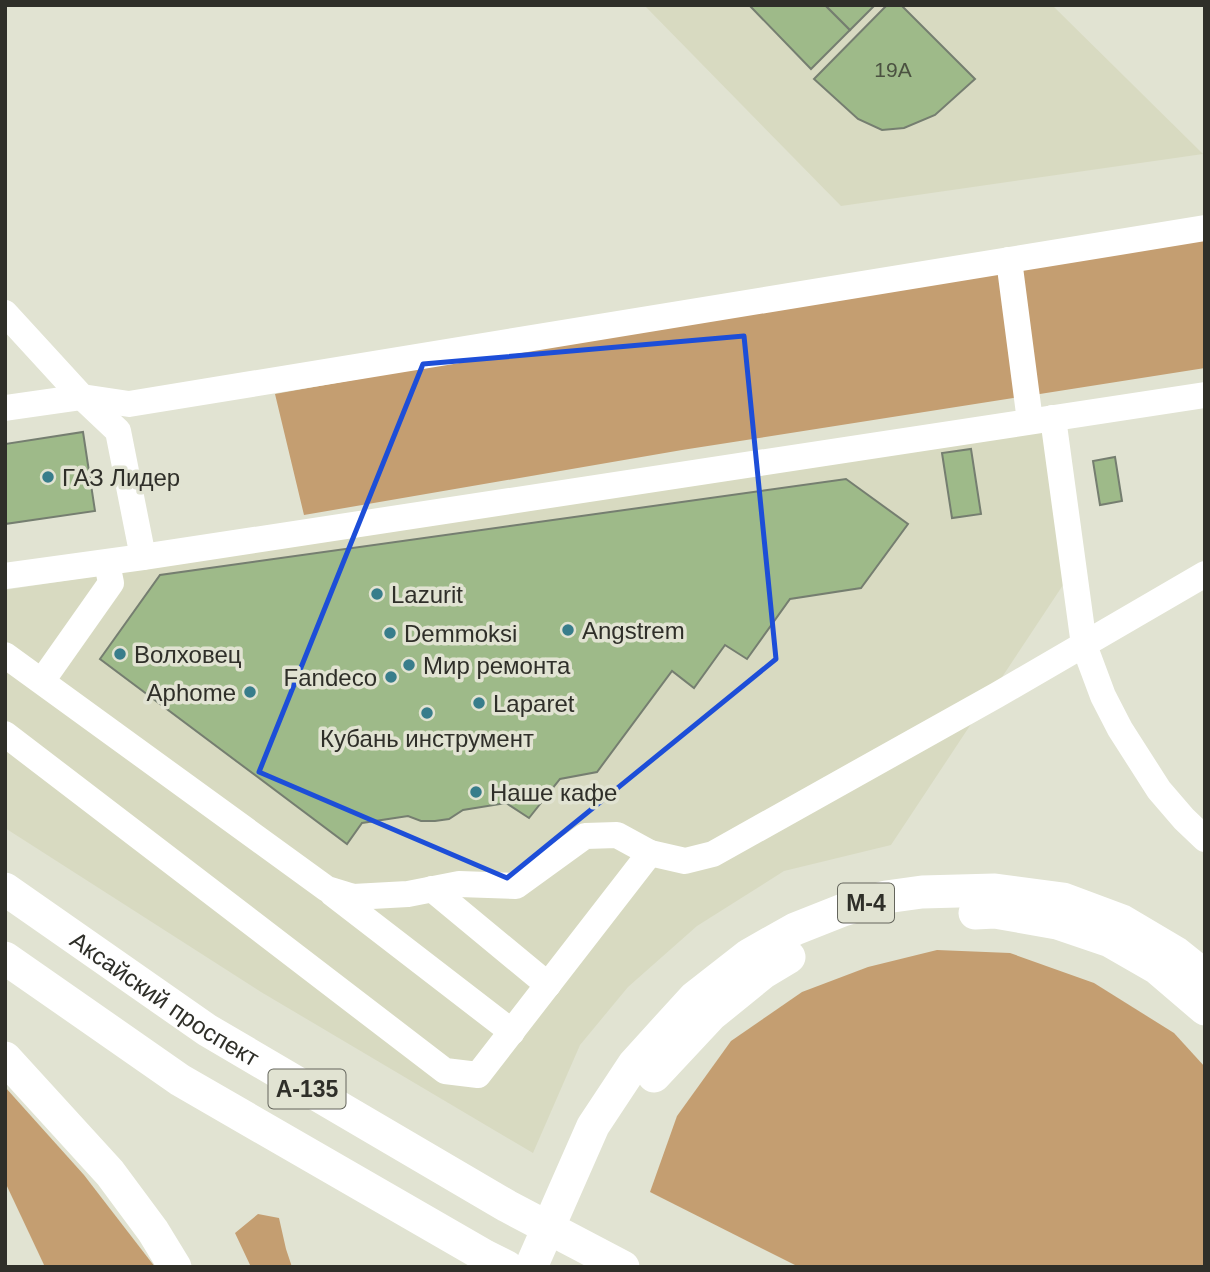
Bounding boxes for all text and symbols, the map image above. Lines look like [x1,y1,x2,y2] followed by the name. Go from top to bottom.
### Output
[874,58,912,81] house number: 19А
[62,464,180,491] place label: ГАЗ Лидер
[40,469,56,485] marker: ГАЗ Лидер
[391,581,463,608] place label: Lazurit
[369,586,385,602] marker: Lazurit
[582,617,685,644] place label: Angstrem
[404,620,517,647] place label: Demmoksi
[560,622,576,638] marker: Angstrem
[382,625,398,641] marker: Demmoksi
[134,641,242,668] place label: Волховец
[112,646,128,662] marker: Волховец
[423,652,571,679] place label: Мир ремонта
[401,657,417,673] marker: Мир ремонта
[284,664,377,691] place label: Fandeco
[383,669,399,685] marker: Fandeco
[147,679,236,706] place label: Aphome
[242,684,258,700] marker: Aphome
[493,690,575,717] place label: Laparet
[471,695,487,711] marker: Laparet
[419,705,435,721] marker: Кубань инструмент
[320,725,534,752] place label: Кубань инструмент
[490,779,617,806] place label: Наше кафе
[468,784,484,800] marker: Наше кафе
[838,884,894,922] road number: М-4
[66,926,264,1071] street label: Аксайский проспект
[268,1070,346,1108] road number: А-135

